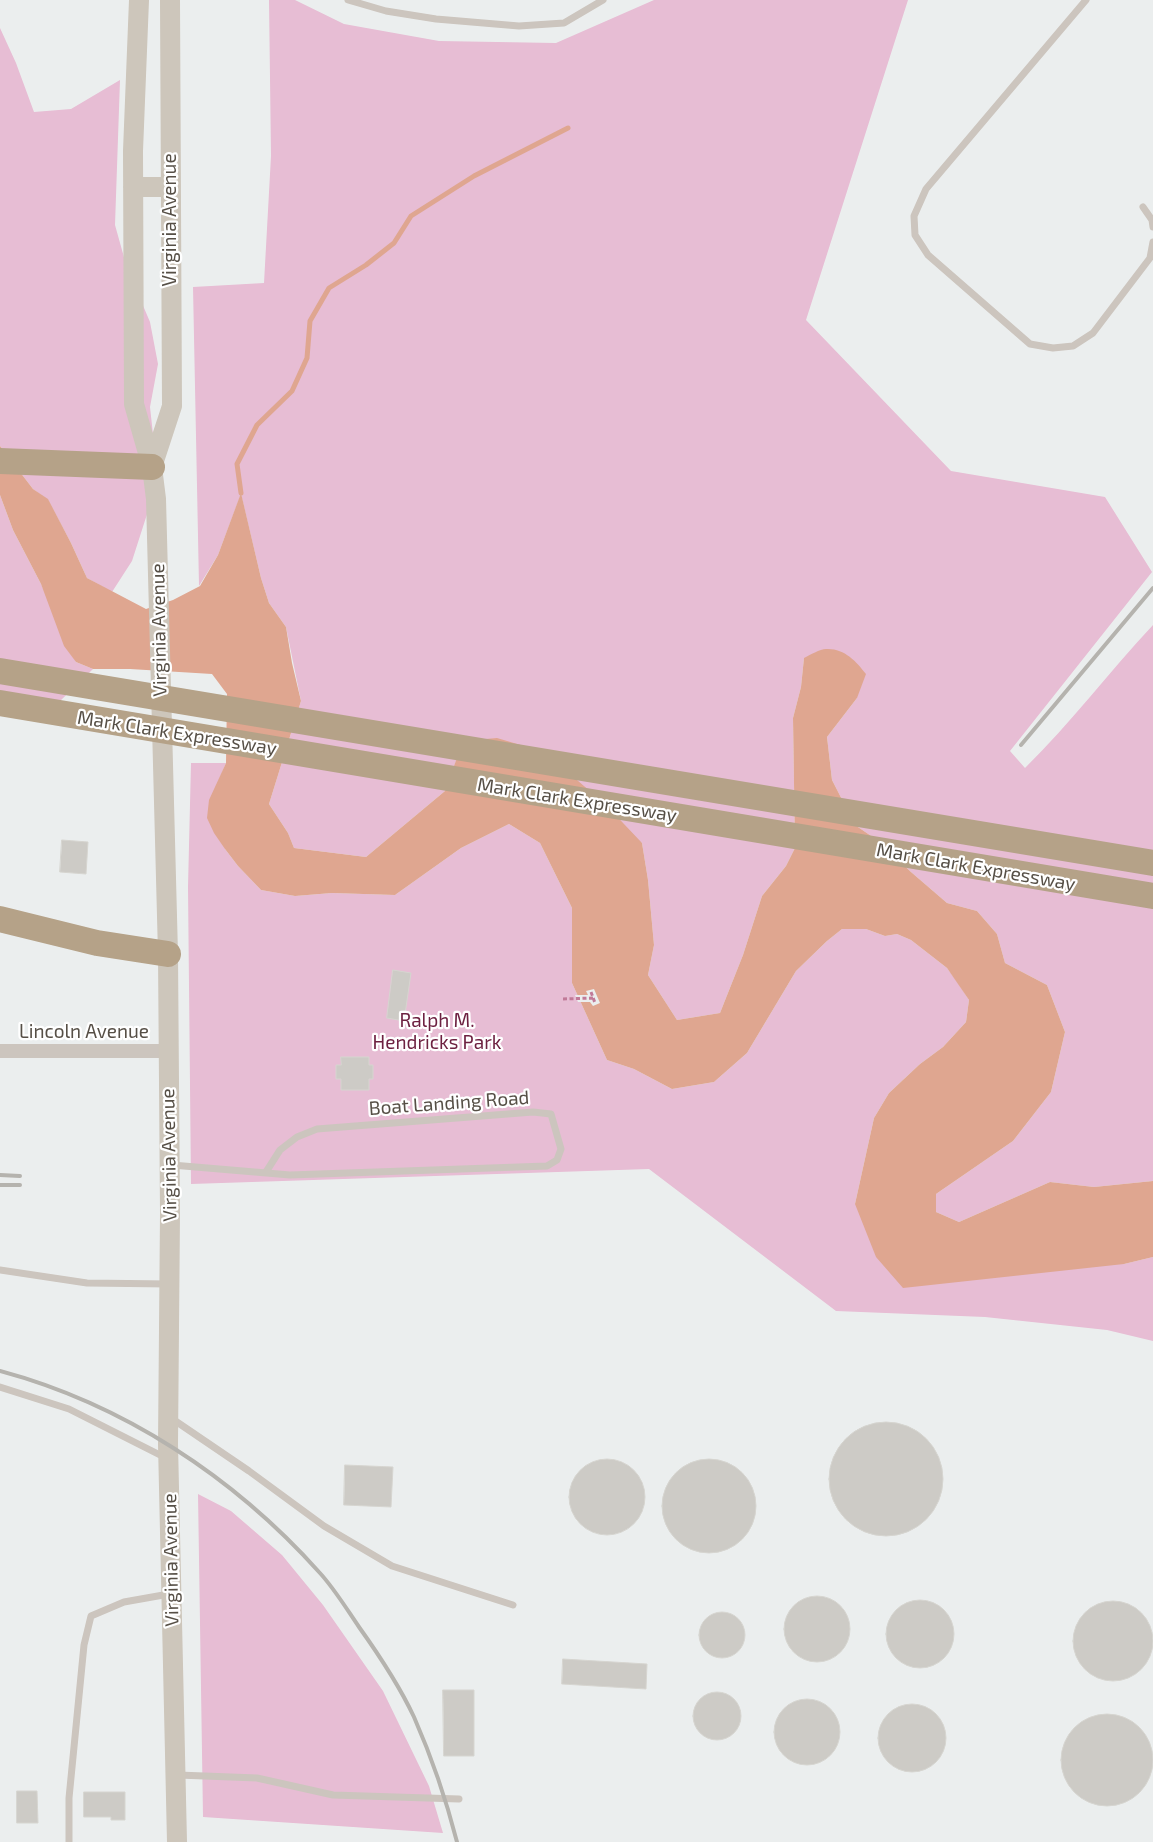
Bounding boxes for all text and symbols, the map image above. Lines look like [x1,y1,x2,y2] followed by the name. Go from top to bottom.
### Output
[159,153,181,287] street label: Virginia Avenue
[146,563,172,697] street label: Virginia Avenue
[76,706,278,760] street label: Mark Clark Expressway
[476,773,678,827] street label: Mark Clark Expressway
[875,838,1077,896] street label: Mark Clark Expressway
[373,1010,501,1054] park label: Ralph M. Hendricks Park
[19,1021,149,1043] street label: Lincoln Avenue
[368,1086,530,1120] street label: Boat Landing Road
[156,1088,182,1222] street label: Virginia Avenue
[158,1493,184,1627] street label: Virginia Avenue

